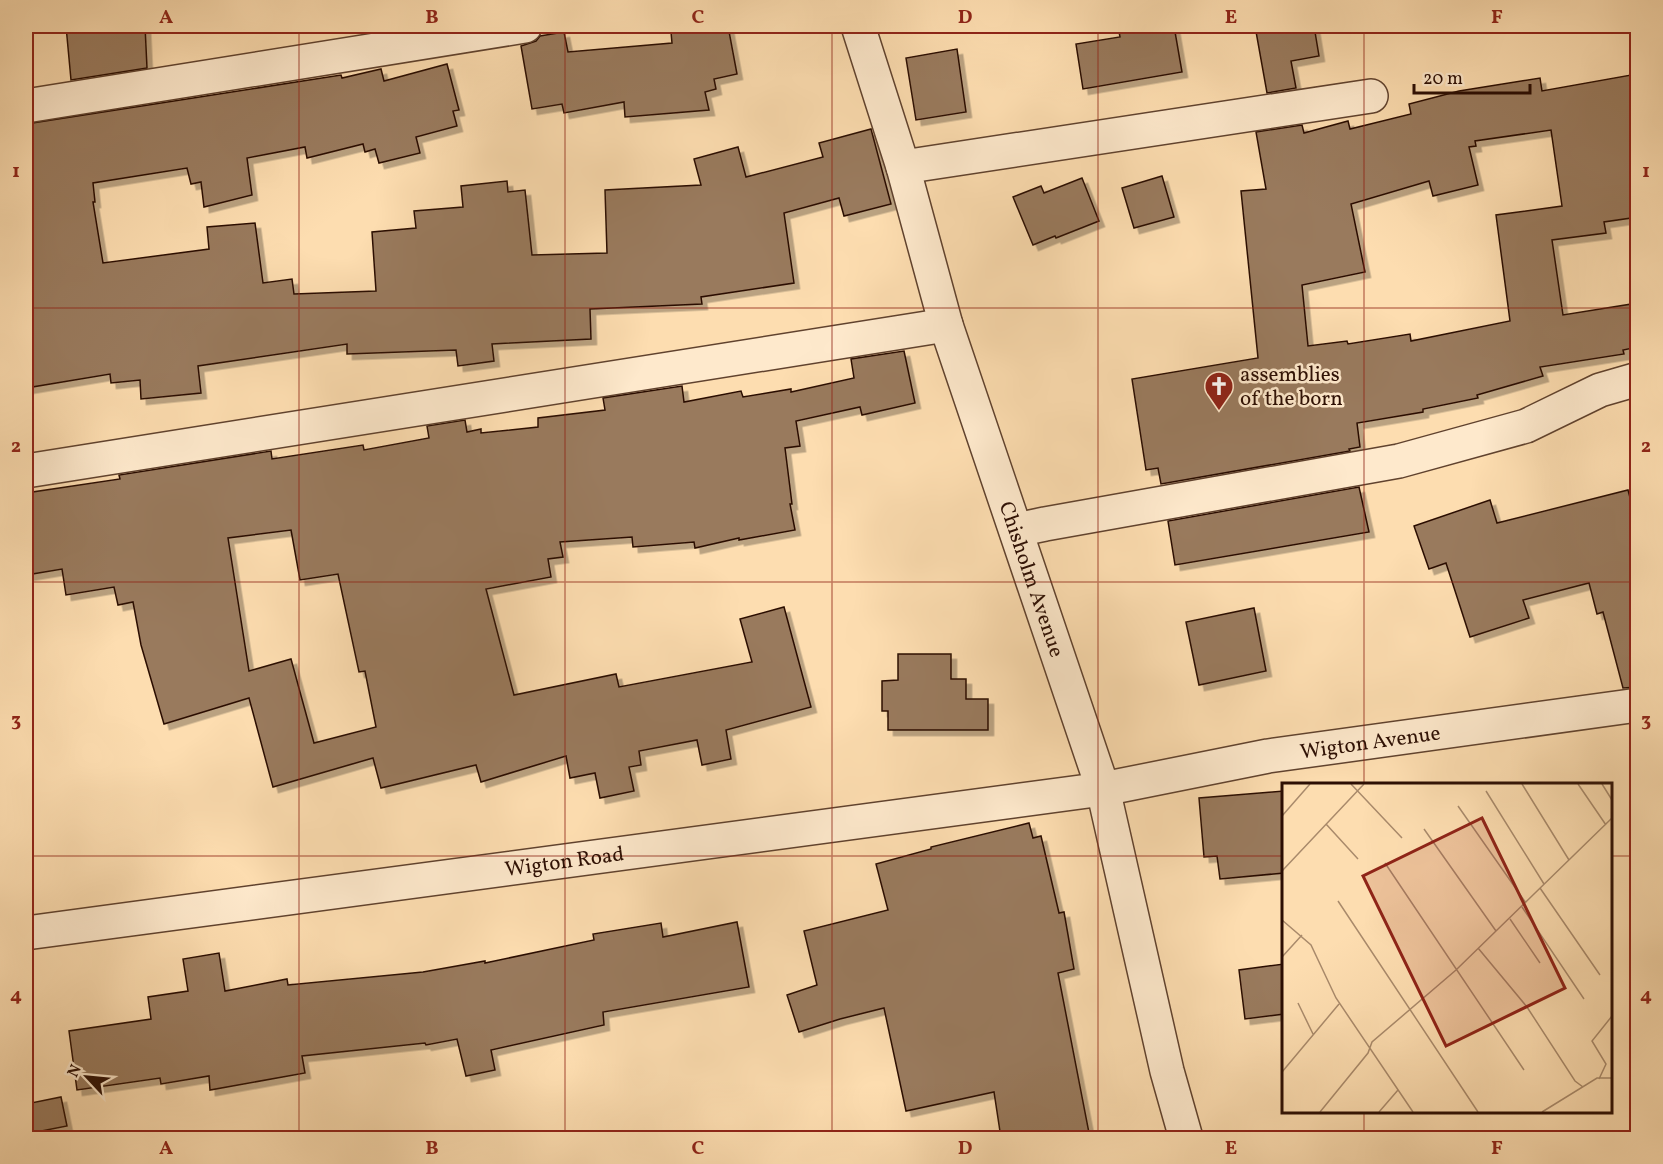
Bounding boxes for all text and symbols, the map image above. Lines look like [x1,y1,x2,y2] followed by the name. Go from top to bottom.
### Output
[159,4,173,32] text: A
[425,4,439,32] text: B
[692,4,705,32] text: C
[958,4,972,32] text: D
[1225,4,1237,32] text: E
[1491,4,1503,32] text: F
[1414,57,1530,95] scale bar
[1423,67,1463,92] text: 20 m
[12,158,20,186] text: 1
[1642,158,1650,186] text: 1
[1240,361,1343,414] place label: assemblies of the born
[1203,370,1235,412] church icon: assemblies of the born
[11,433,21,461] text: 2
[1641,433,1651,461] text: 2
[991,498,1070,661] street label: Chisholm Avenue
[11,707,21,735] text: 3
[1641,707,1651,735] text: 3
[1298,719,1442,767] street label: Wigton Avenue
[1282,783,1612,1113] inset map
[503,840,626,885] street label: Wigton Road
[10,982,22,1010] text: 4
[1640,982,1652,1010] text: 4
[57,1047,117,1107] north arrow
[63,1061,88,1081] text: N
[159,1135,173,1163] text: A
[425,1135,439,1163] text: B
[692,1135,705,1163] text: C
[958,1135,972,1163] text: D
[1225,1135,1237,1163] text: E
[1491,1135,1503,1163] text: F

